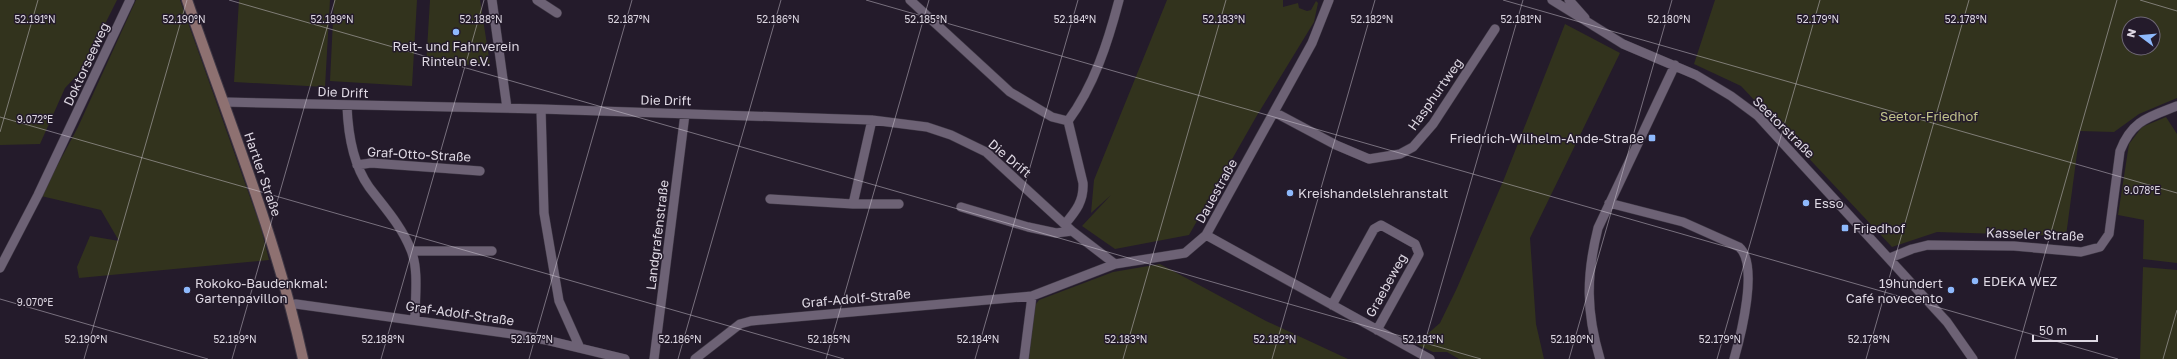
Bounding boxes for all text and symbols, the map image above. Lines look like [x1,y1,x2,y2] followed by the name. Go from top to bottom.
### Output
[14,13,56,25] text: 52.191°N
[162,13,206,25] text: 52.190°N
[310,13,354,25] text: 52.189°N
[459,13,503,25] text: 52.188°N
[608,13,650,25] text: 52.187°N
[756,13,800,25] text: 52.186°N
[905,13,947,25] text: 52.185°N
[1054,13,1096,25] text: 52.184°N
[1203,13,1245,25] text: 52.183°N
[1351,13,1393,25] text: 52.182°N
[1500,13,1542,25] text: 52.181°N
[1647,13,1691,25] text: 52.180°N
[1797,13,1839,25] text: 52.179°N
[1945,13,1987,25] text: 52.178°N
[2121,16,2161,56] north arrow
[60,20,112,108] street label: Doktorseeweg
[451,27,461,37] marker: Reit- und Fahrverein Rinteln e.V.
[2124,27,2138,39] text: N
[393,38,519,69] place label: Reit- und Fahrverein Rinteln e.V.
[1404,55,1466,133] street label: Hasphurtweg
[317,83,369,101] street label: Die Drift
[640,92,692,108] street label: Die Drift
[1750,93,1818,161] street label: Seetorstraße
[1880,108,1978,124] park label: Seetor-Friedhof
[17,113,53,125] text: 9.072°E
[241,130,285,218] street label: Hartler Straße
[1450,130,1644,146] place label: Friedrich-Wilhelm-Ande-Straße
[1647,133,1657,143] marker: Friedrich-Wilhelm-Ande-Straße
[985,135,1035,181] street label: Die Drift
[367,143,471,165] street label: Graf-Otto-Straße
[1192,156,1240,226] street label: Dauestraße
[642,179,672,291] street label: Landgrafenstraße
[2124,184,2160,196] text: 9.078°E
[1298,185,1448,201] place label: Kreishandelslehranstalt
[1285,188,1295,198] marker: Kreishandelslehranstalt
[1814,195,1844,211] place label: Esso
[1801,198,1811,208] marker: Esso
[1853,220,1905,236] place label: Friedhof
[1840,223,1850,233] marker: Friedhof
[1986,224,2084,244] street label: Kasseler Straße
[1362,250,1410,320] street label: Graebeweg
[1983,273,2058,289] place label: EDEKA WEZ
[195,275,328,306] place label: Rokoko-Baudenkmal: Gartenpavillon
[1846,275,1943,306] place label: 19hundert Café novecento
[1970,276,1980,286] marker: EDEKA WEZ
[182,285,192,295] marker: Rokoko-Baudenkmal: Gartenpavillon
[801,285,911,311] street label: Graf-Adolf-Straße
[1946,285,1956,295] marker: 19hundert Café novecento
[17,296,53,308] text: 9.070°E
[405,297,515,329] street label: Graf-Adolf-Straße
[2033,317,2097,343] scale bar
[2039,323,2067,338] text: 50 m
[64,333,108,345] text: 52.190°N
[213,333,257,345] text: 52.189°N
[361,333,405,345] text: 52.188°N
[511,333,553,345] text: 52.187°N
[658,333,702,345] text: 52.186°N
[808,333,850,345] text: 52.185°N
[957,333,999,345] text: 52.184°N
[1105,333,1147,345] text: 52.183°N
[1254,333,1296,345] text: 52.182°N
[1402,333,1444,345] text: 52.181°N
[1550,333,1594,345] text: 52.180°N
[1699,333,1741,345] text: 52.179°N
[1848,333,1890,345] text: 52.178°N

